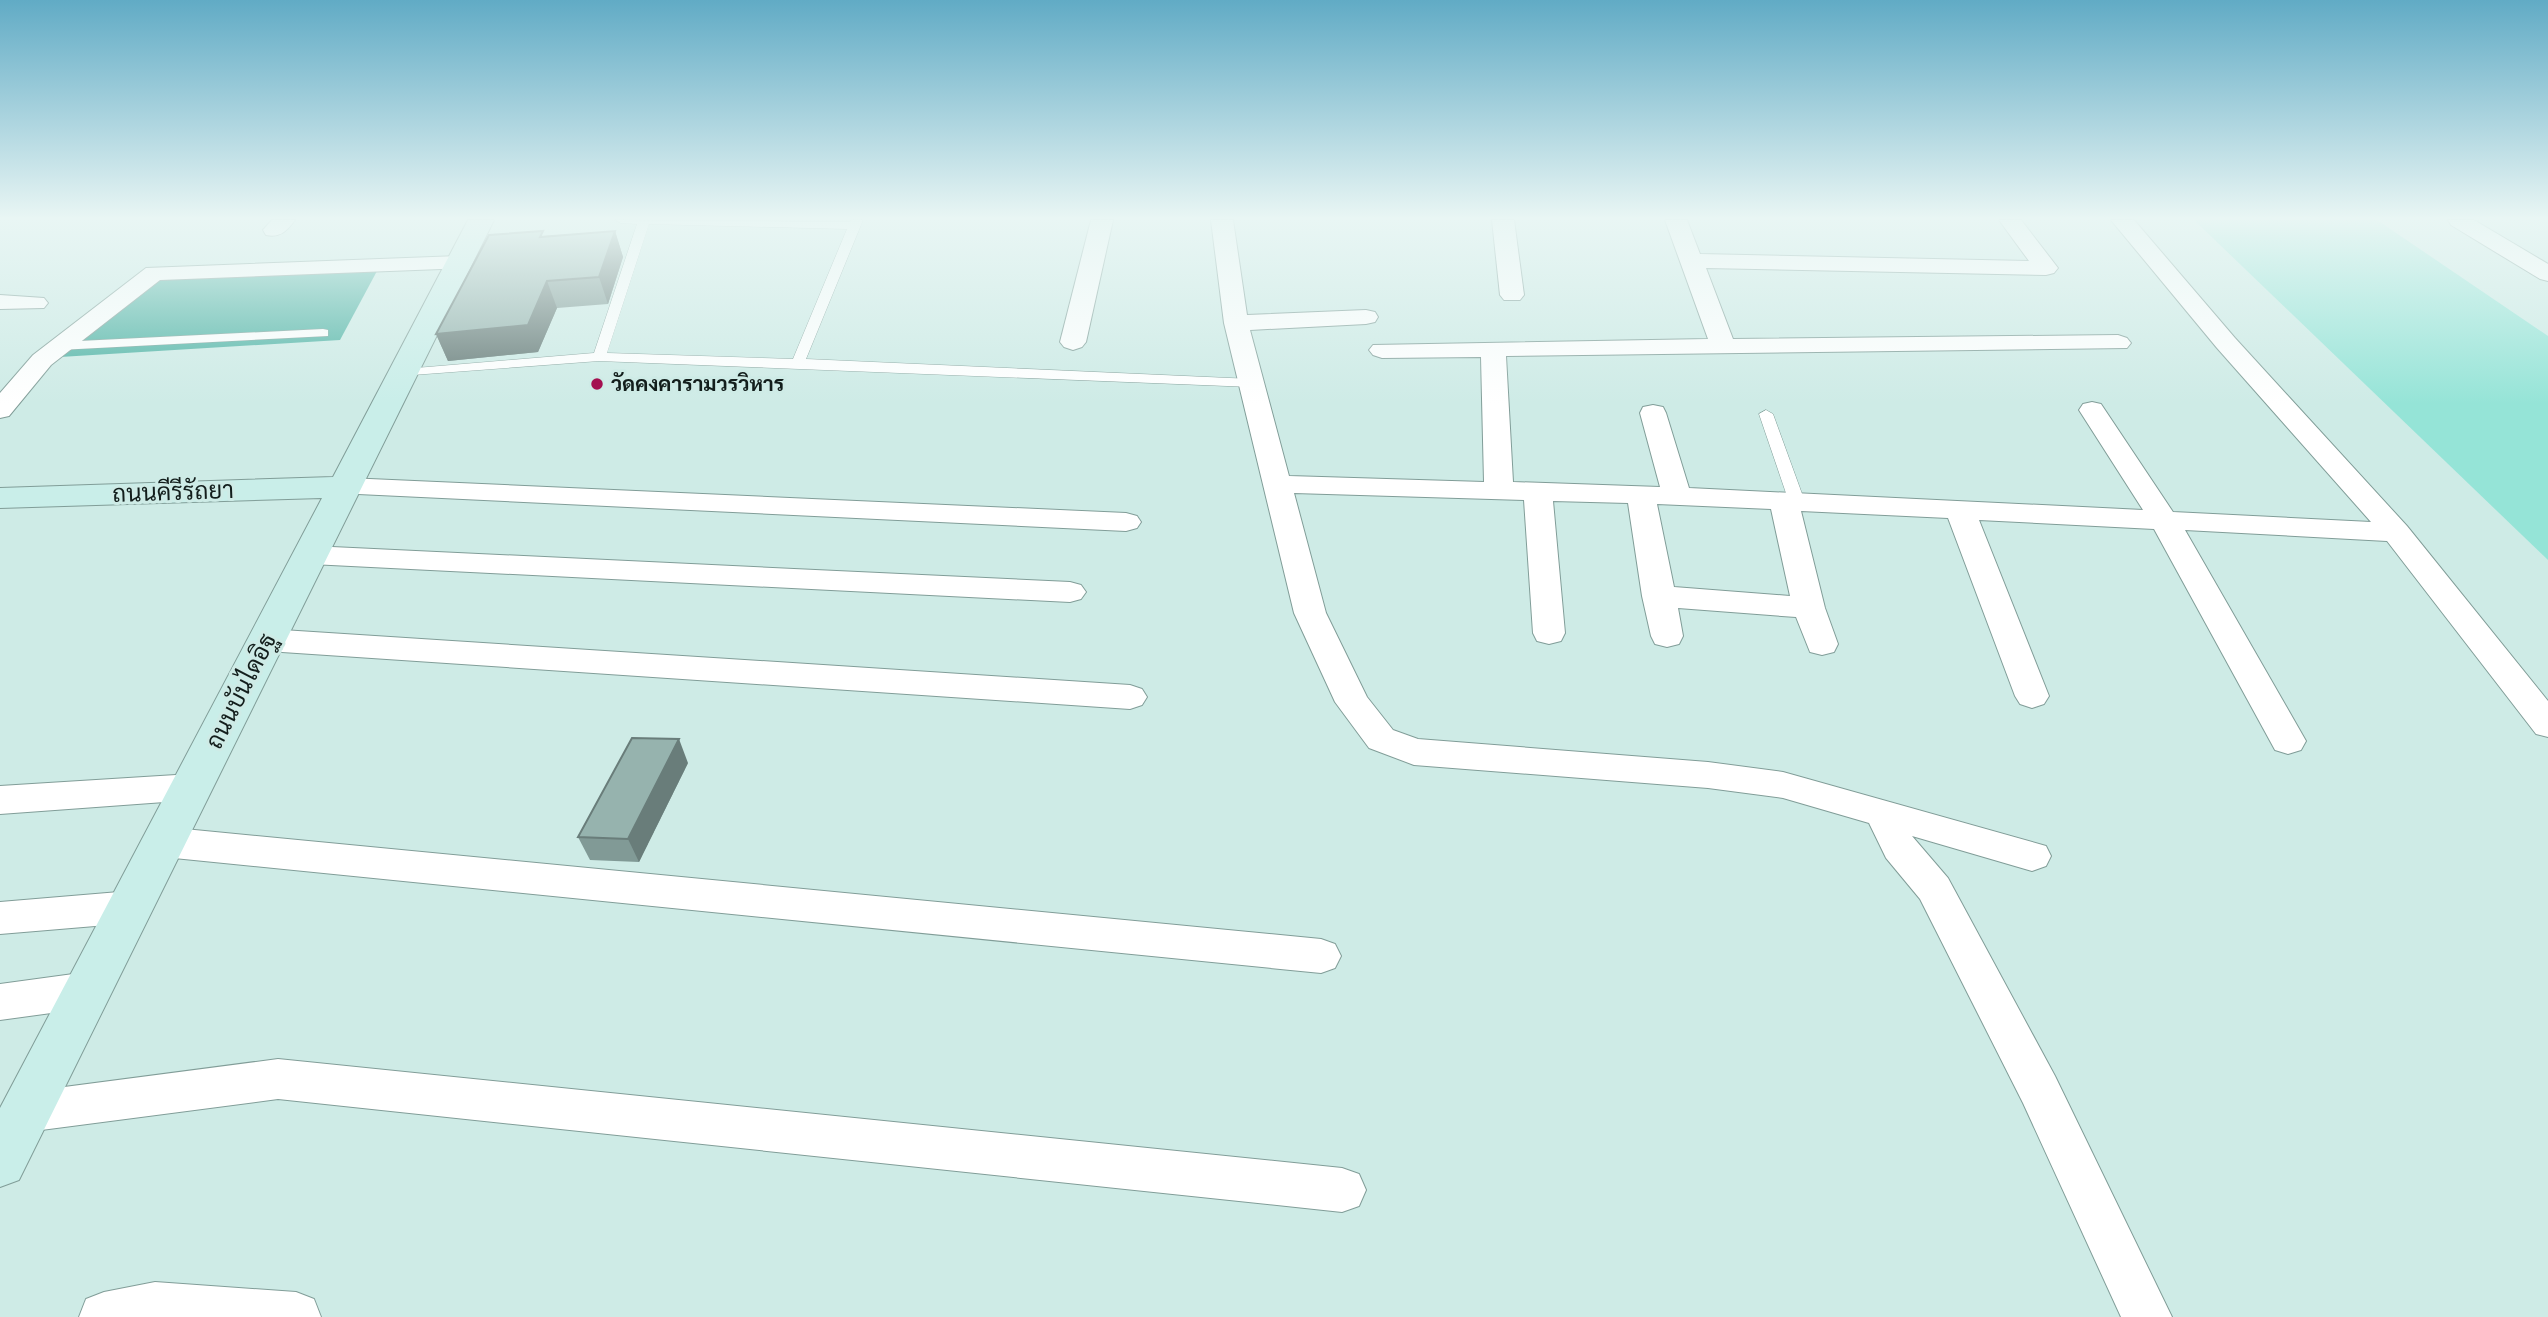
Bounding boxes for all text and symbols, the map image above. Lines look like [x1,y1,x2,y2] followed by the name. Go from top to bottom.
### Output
[611,370,784,397] place label: วัดคงคารามวรวิหาร
[589,376,605,392] marker: วัดคงคารามวรวิหาร
[112,474,234,509] street label: ถนนคีรีรัถยา
[198,628,284,754] street label: ถนนบันไดอิฐ

